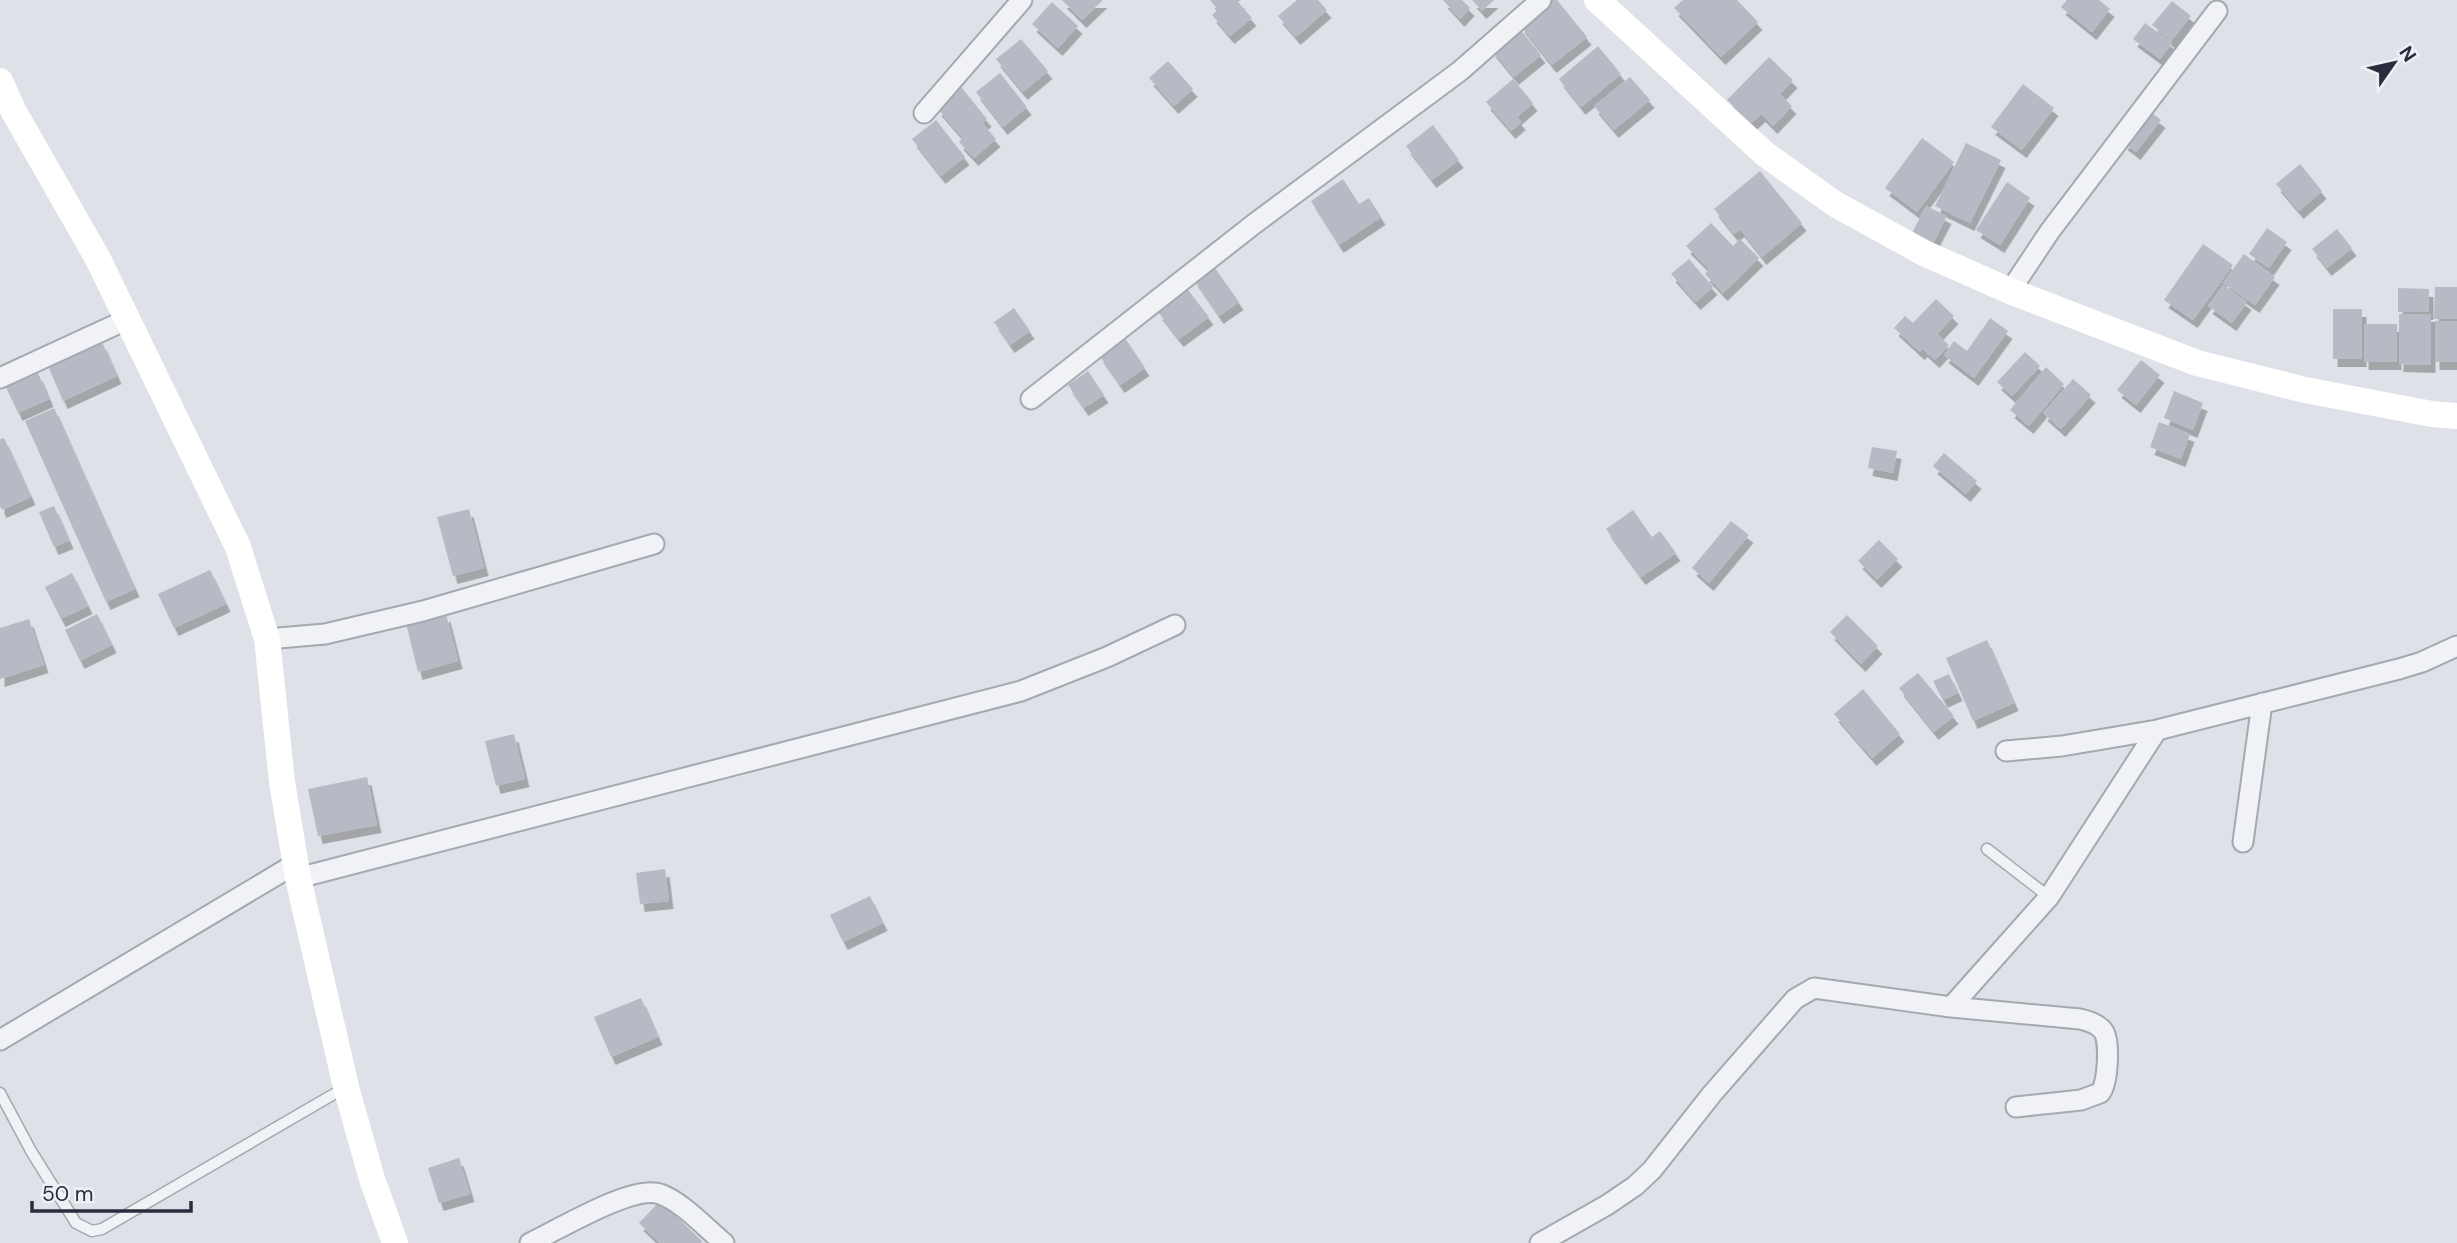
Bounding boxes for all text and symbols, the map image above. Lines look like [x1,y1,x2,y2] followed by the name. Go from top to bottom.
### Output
[2359,28,2429,98] north arrow
[2393,41,2422,67] text: N
[32,1170,191,1214] scale bar
[42,1180,93,1208] text: 50 m

